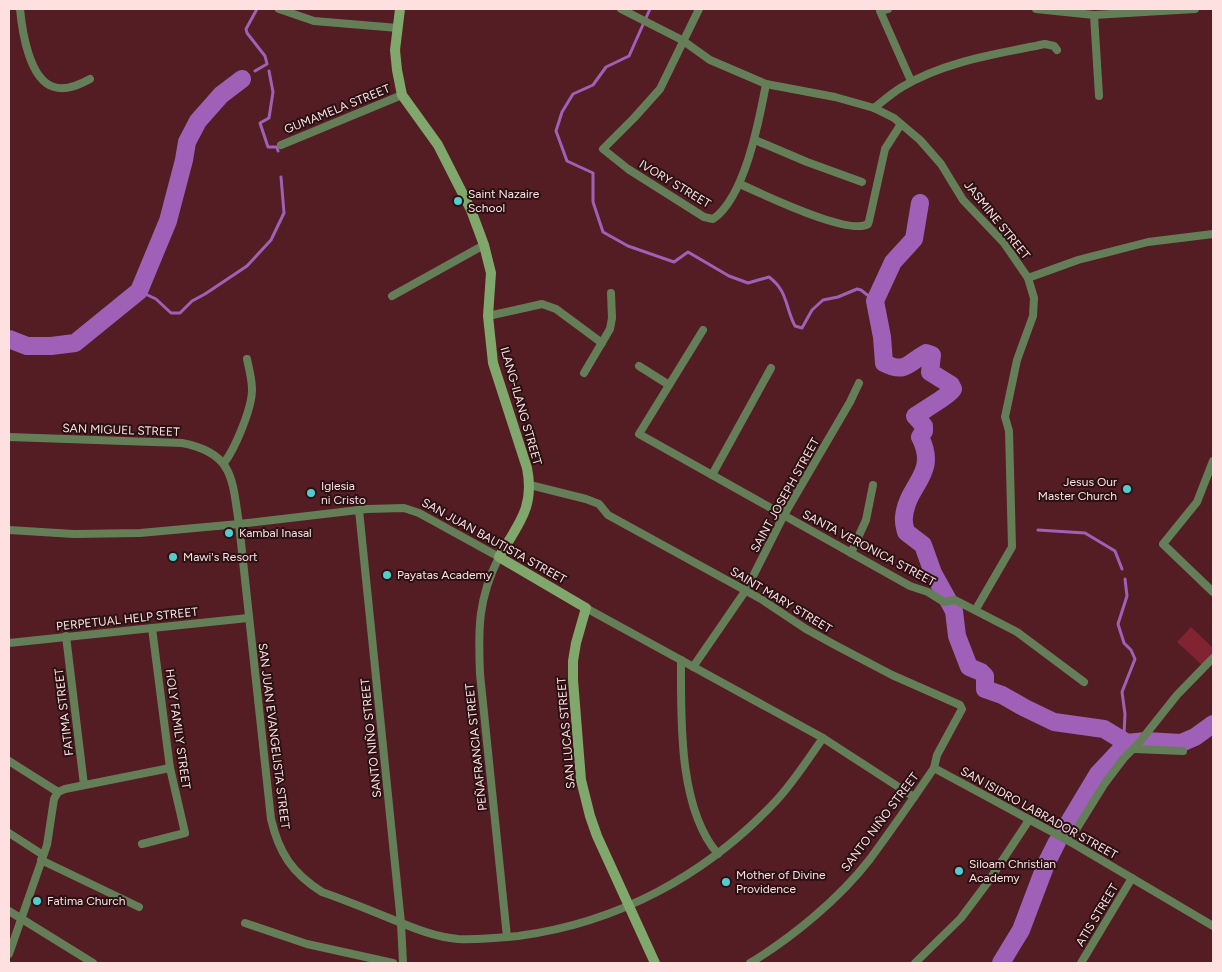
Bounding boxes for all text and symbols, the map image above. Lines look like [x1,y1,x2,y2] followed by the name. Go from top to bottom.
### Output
[282,81,392,137] street label: GUMAMELA STREET
[637,157,714,211] street label: IVORY STREET
[961,178,1033,262] street label: JASMINE STREET
[468,187,540,215] place label: Saint Nazaire School
[452,195,464,207] marker: Saint Nazaire School
[497,345,545,467] street label: ILANG-ILANG STREET
[62,421,180,439] street label: SAN MIGUEL STREET
[748,435,823,555] street label: SAINT JOSEPH STREET
[1038,475,1117,503] place label: Jesus Our Master Church
[321,479,366,507] place label: Iglesia ni Cristo
[1121,483,1133,495] marker: Jesus Our Master Church
[305,487,317,499] marker: Iglesia ni Cristo
[419,495,569,587] street label: SAN JUAN BAUTISTA STREET
[800,507,938,589] street label: SANTA VERONICA STREET
[239,526,312,540] place label: Kambal Inasal
[223,527,235,539] marker: Kambal Inasal
[183,550,258,564] place label: Mawi's Resort
[167,551,179,563] marker: Mawi's Resort
[728,564,835,636] street label: SAINT MARY STREET
[397,568,493,582] place label: Payatas Academy
[381,569,393,581] marker: Payatas Academy
[55,605,199,633] street label: PERPETUAL HELP STREET
[256,642,292,830] street label: SAN JUAN EVANGELISTA STREET
[52,667,76,756] street label: FATIMA STREET
[163,668,193,790] street label: HOLY FAMILY STREET
[554,676,578,789] street label: SAN LUCAS STREET
[358,677,384,798] street label: SANTO NIÑO STREET
[462,682,490,812] street label: PEÑAFRANCIA STREET
[958,764,1120,862] street label: SAN ISIDRO LABRADOR STREET
[838,770,922,874] street label: SANTO NIÑO STREET
[969,857,1056,885] place label: Siloam Christian Academy
[953,865,965,877] marker: Siloam Christian Academy
[736,868,826,896] place label: Mother of Divine Providence
[720,876,732,888] marker: Mother of Divine Providence
[1073,881,1121,949] street label: ATIS STREET
[47,894,126,908] place label: Fatima Church
[31,895,43,907] marker: Fatima Church

